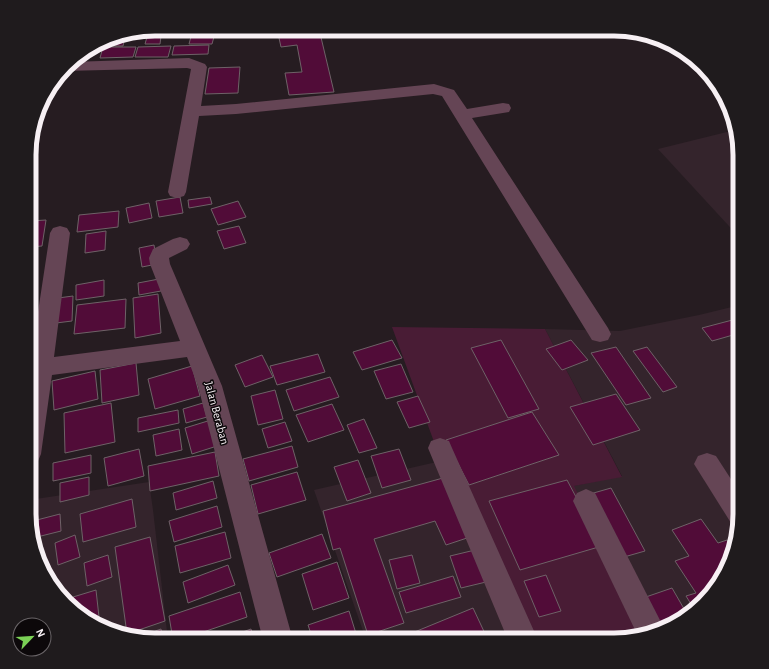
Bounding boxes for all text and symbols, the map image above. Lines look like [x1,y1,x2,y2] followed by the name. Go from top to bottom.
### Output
[203,380,231,446] street label: Jalan Beraban
[12,617,52,657] north arrow
[34,627,47,639] text: N

